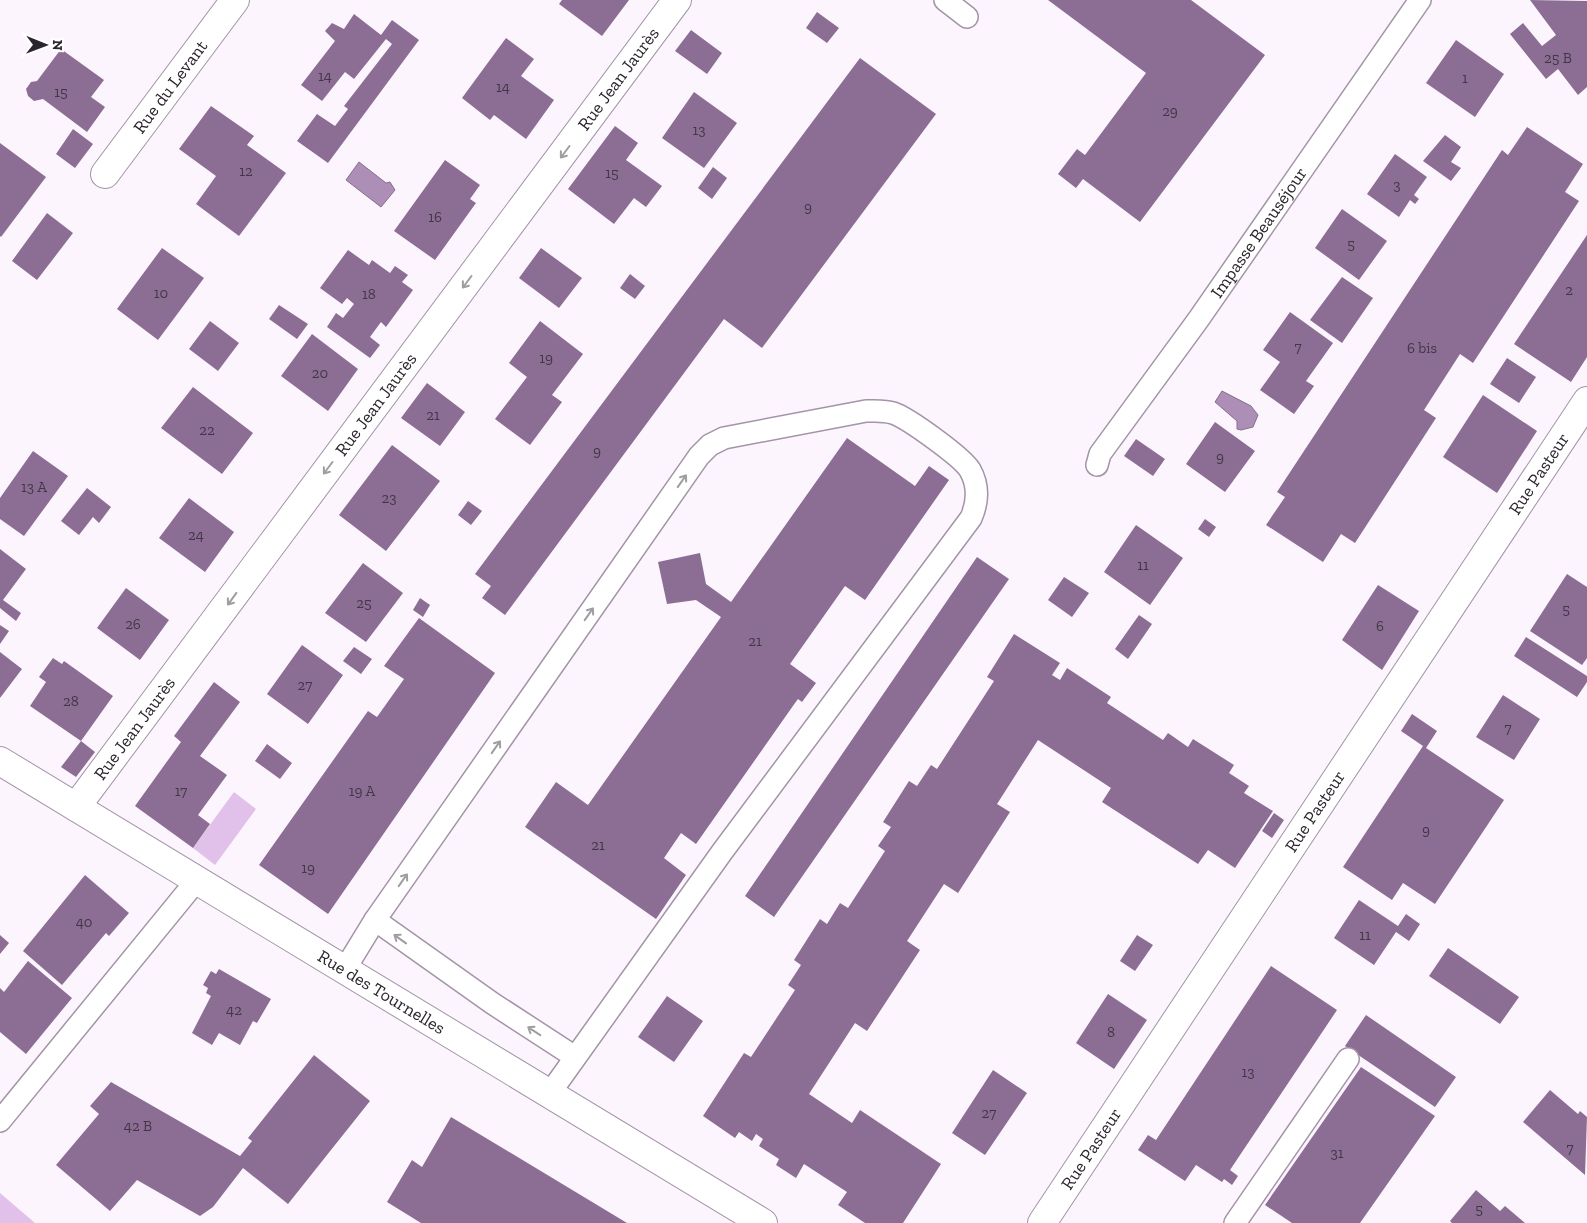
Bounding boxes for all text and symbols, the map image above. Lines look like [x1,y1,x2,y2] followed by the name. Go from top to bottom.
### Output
[20,20,70,70] north arrow
[573,23,664,135] street label: Rue Jean Jaurès
[128,35,212,138] street label: Rue du Levant
[49,40,66,51] text: N
[1544,49,1572,67] house number: 25 B
[318,67,332,85] house number: 14
[1462,69,1468,87] house number: 1
[496,78,510,96] house number: 14
[54,83,68,101] house number: 15
[1162,102,1178,120] house number: 29
[692,121,706,139] house number: 13
[559,145,570,158] one-way arrow
[239,162,253,180] house number: 12
[1206,163,1312,302] street label: Impasse Beauséjour
[605,164,619,182] house number: 15
[1393,176,1401,194] house number: 3
[804,198,812,216] house number: 9
[428,208,442,226] house number: 16
[1347,235,1355,253] house number: 5
[462,275,473,288] one-way arrow
[1565,281,1573,299] house number: 2
[154,284,168,302] house number: 10
[362,285,376,303] house number: 18
[1294,338,1302,356] house number: 7
[1407,339,1437,357] house number: 6 bis
[330,348,421,460] street label: Rue Jean Jaurès
[539,349,553,367] house number: 19
[312,364,328,382] house number: 20
[426,406,440,424] house number: 21
[199,421,215,439] house number: 22
[1504,429,1574,519] street label: Rue Pasteur
[593,442,601,460] house number: 9
[1216,448,1224,466] house number: 9
[323,461,334,474] one-way arrow
[677,474,687,488] one-way arrow
[21,478,47,496] house number: 13 A
[381,489,397,507] house number: 23
[188,526,204,544] house number: 24
[1137,556,1149,574] house number: 11
[227,592,237,606] one-way arrow
[356,594,372,612] house number: 25
[1562,600,1570,618] house number: 5
[584,607,594,621] one-way arrow
[125,615,141,633] house number: 26
[1376,617,1384,635] house number: 6
[748,632,762,650] house number: 21
[89,672,180,784] street label: Rue Jean Jaurès
[298,676,312,694] house number: 27
[63,692,79,710] house number: 28
[1504,719,1512,737] house number: 7
[491,741,501,755] one-way arrow
[1280,766,1350,856] street label: Rue Pasteur
[175,782,187,800] house number: 17
[349,782,375,800] house number: 19 A
[1422,821,1430,839] house number: 9
[591,836,605,854] house number: 21
[301,859,315,877] house number: 19
[398,874,408,888] one-way arrow
[76,913,92,931] house number: 40
[1359,926,1371,944] house number: 11
[393,934,407,944] one-way arrow
[314,945,450,1039] street label: Rue des Tournelles
[226,1001,242,1019] house number: 42
[1107,1023,1115,1041] house number: 8
[528,1025,542,1035] one-way arrow
[1241,1063,1255,1081] house number: 13
[982,1104,996,1122] house number: 27
[1056,1104,1126,1194] street label: Rue Pasteur
[124,1117,152,1135] house number: 42 B
[1566,1139,1574,1157] house number: 7
[1330,1144,1344,1162] house number: 31
[1475,1200,1483,1218] house number: 5

